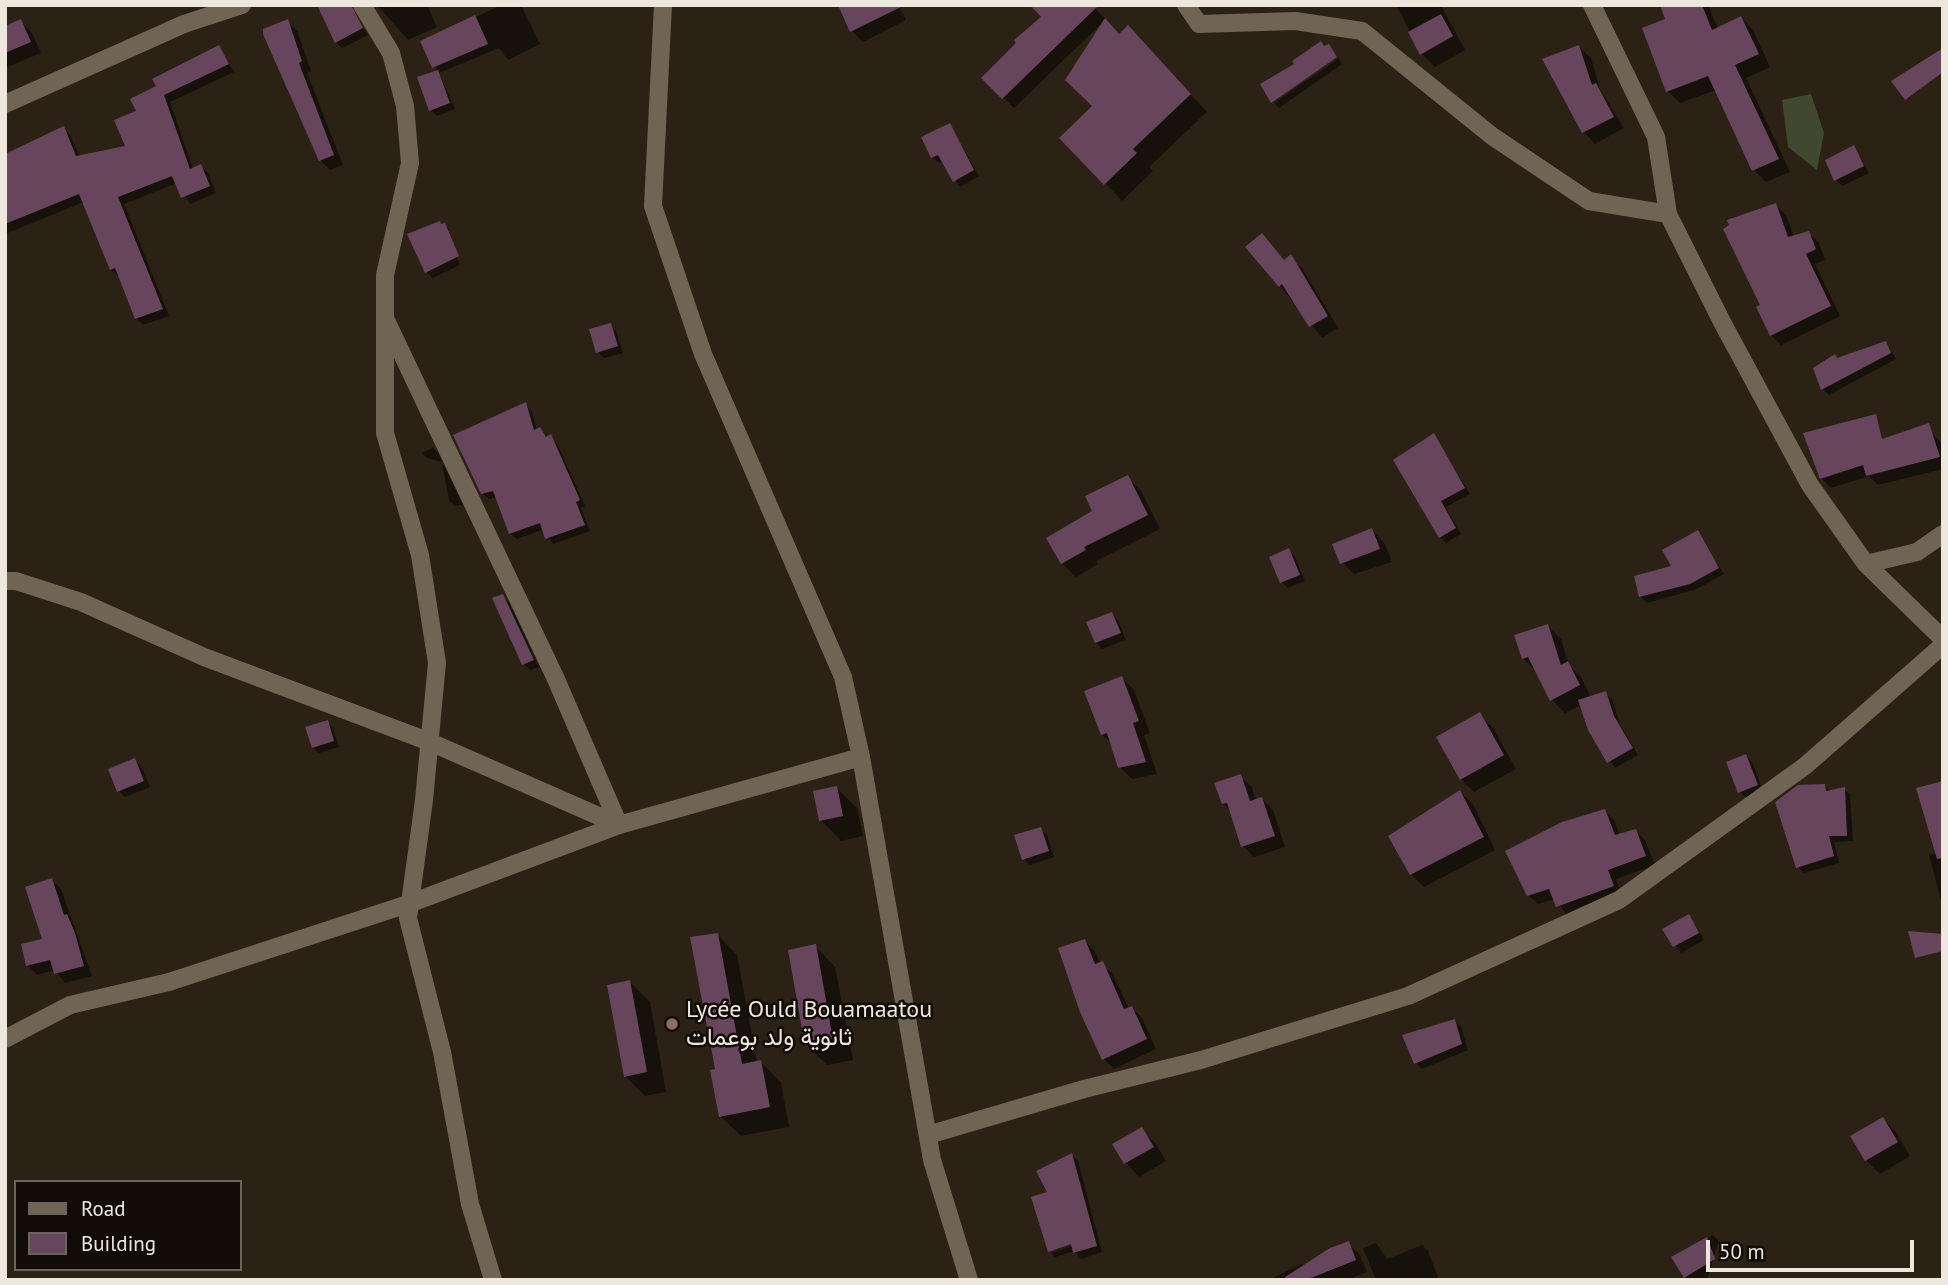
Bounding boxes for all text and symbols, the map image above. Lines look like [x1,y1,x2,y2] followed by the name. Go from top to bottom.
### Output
[686,996,932,1052] place label: Lycée Ould Bouamaatou ثانوية ولد بوعمات
[664,1016,680,1032] marker: Lycée Ould Bouamaatou ثانوية ولد بوعمات
[14,1180,242,1271] legend
[81,1195,125,1222] text: Road
[1710,1226,1918,1270] scale bar
[81,1230,156,1257] text: Building
[1719,1238,1765,1265] text: 50 m

